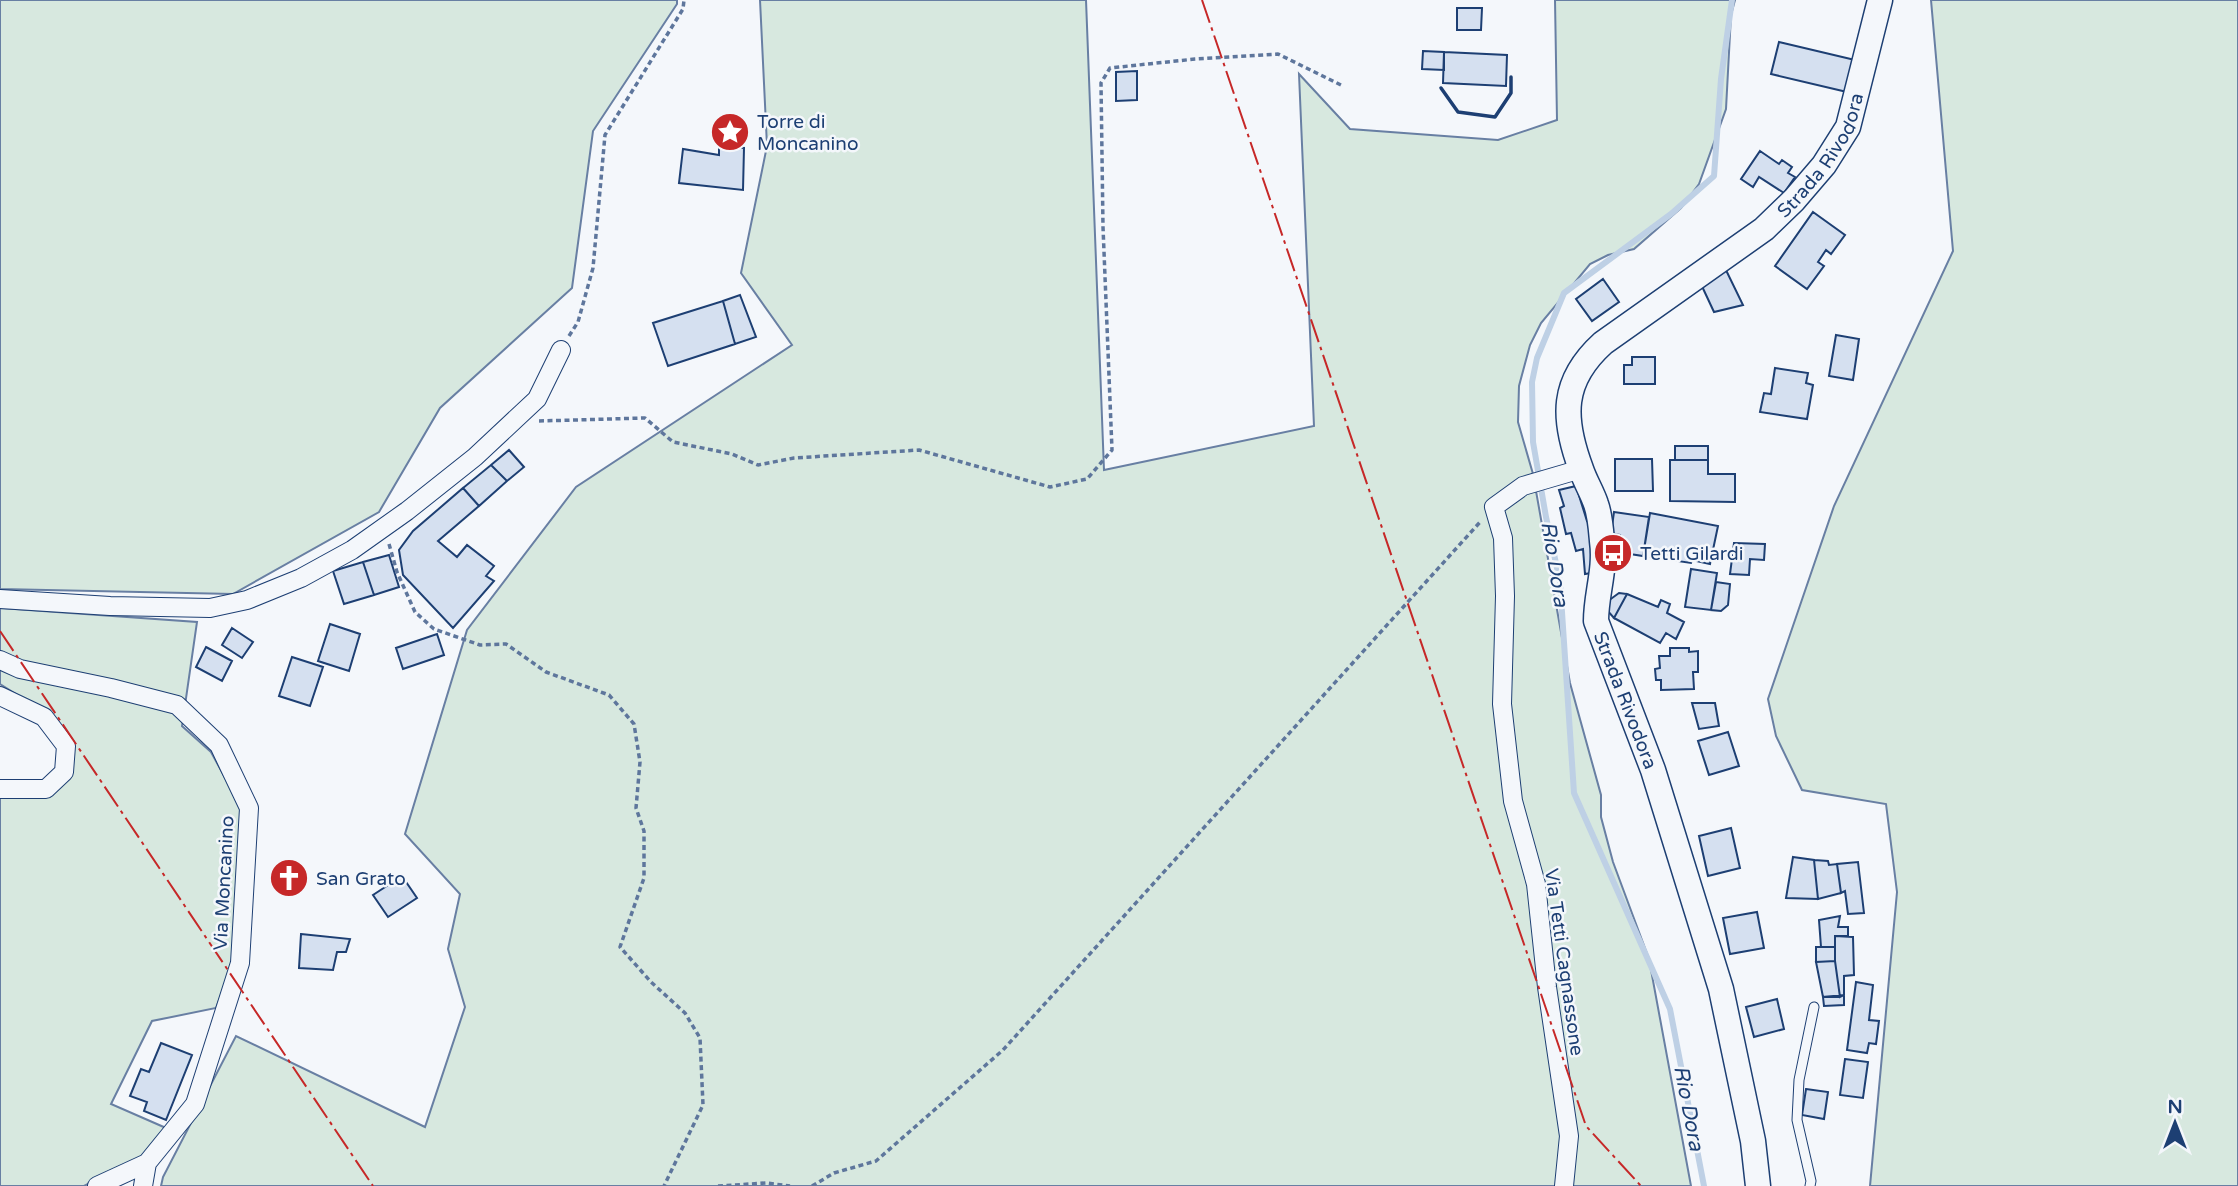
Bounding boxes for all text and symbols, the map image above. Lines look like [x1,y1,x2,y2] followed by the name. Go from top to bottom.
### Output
[1773,91,1868,222] street label: Strada Rivodora
[709,111,751,153] place icon: Torre di Moncanino
[757,111,858,155] place label: Torre di Moncanino
[1535,519,1574,610] water label: Rio Dora
[1592,532,1634,574] bus stop icon: Tetti Gilardi
[1640,543,1744,565] place label: Tetti Gilardi
[1589,629,1661,772] street label: Strada Rivodora
[209,815,239,951] street label: Via Moncanino
[268,857,310,899] church icon: San Grato
[1540,867,1588,1057] street label: Via Tetti Cagnassone
[316,868,406,890] place label: San Grato
[1668,1063,1709,1154] water label: Rio Dora
[2140,1088,2210,1158] north arrow
[2167,1096,2183,1118] text: N

